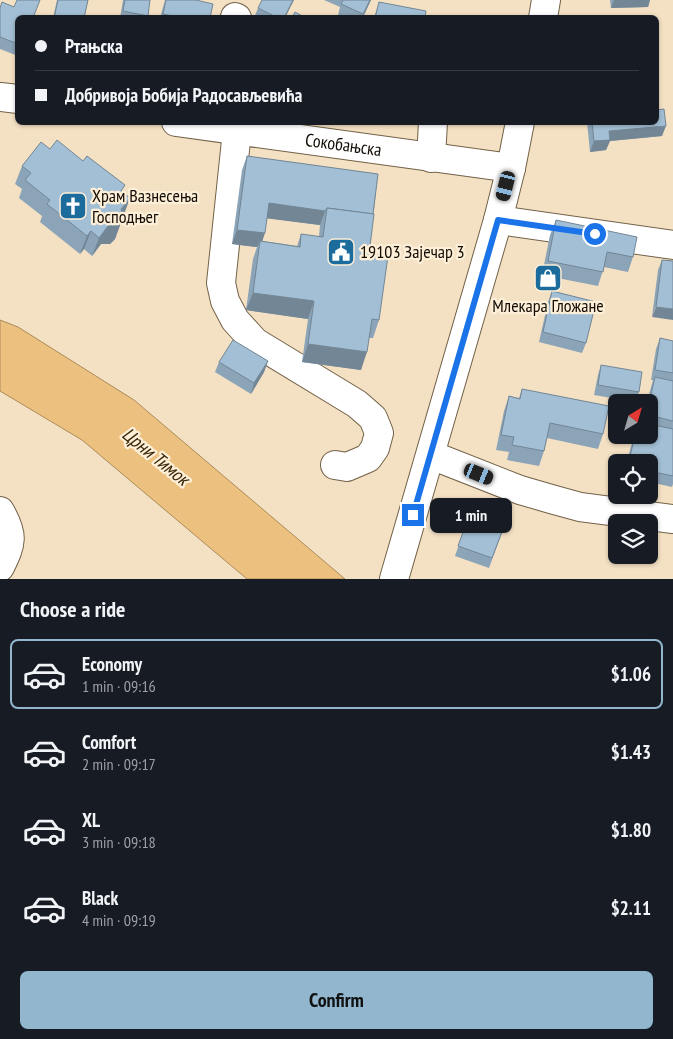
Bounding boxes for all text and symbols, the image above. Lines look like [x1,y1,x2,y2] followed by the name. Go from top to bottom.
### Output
[65,34,123,58] text: Ртањска
[65,83,302,107] text: Добривоја Бобија Радосављевића
[304,128,383,161] street label: Сокобањска
[495,170,516,202] car
[92,184,198,228] place label: Храм Вазнесења Господњег
[58,191,88,221] church icon: Храм Вазнесења Господњег
[584,223,606,245] route start
[326,237,356,267] public building icon: 19103 Зајечар 3
[360,240,465,263] place label: 19103 Зајечар 3
[533,263,563,293] shop icon: Млекара Гложане
[492,294,604,317] place label: Млекара Гложане
[608,394,658,444] north arrow
[608,394,658,564] map controls
[118,422,196,492] water label: Црни Тимок
[608,454,658,504] button: locate
[462,461,495,487] car
[430,498,513,532] callout: 1 min
[402,504,424,526] route end
[455,505,487,525] text: 1 min
[608,514,658,564] button: layers
[20,595,125,623] text: Choose a ride
[22,652,67,697] icon: car
[82,652,142,676] text: Economy
[611,662,651,686] text: $1.06
[82,676,156,696] text: 1 min · 09:16
[22,730,67,775] icon: car
[82,730,136,754] text: Comfort
[611,740,651,764] text: $1.43
[82,754,156,774] text: 2 min · 09:17
[22,808,67,853] icon: car
[82,808,100,832] text: XL
[611,818,651,842] text: $1.80
[82,832,156,852] text: 3 min · 09:18
[22,886,67,931] icon: car
[82,886,118,910] text: Black
[611,896,651,920] text: $2.11
[82,910,156,930] text: 4 min · 09:19
[20,971,653,1029] button: Confirm

